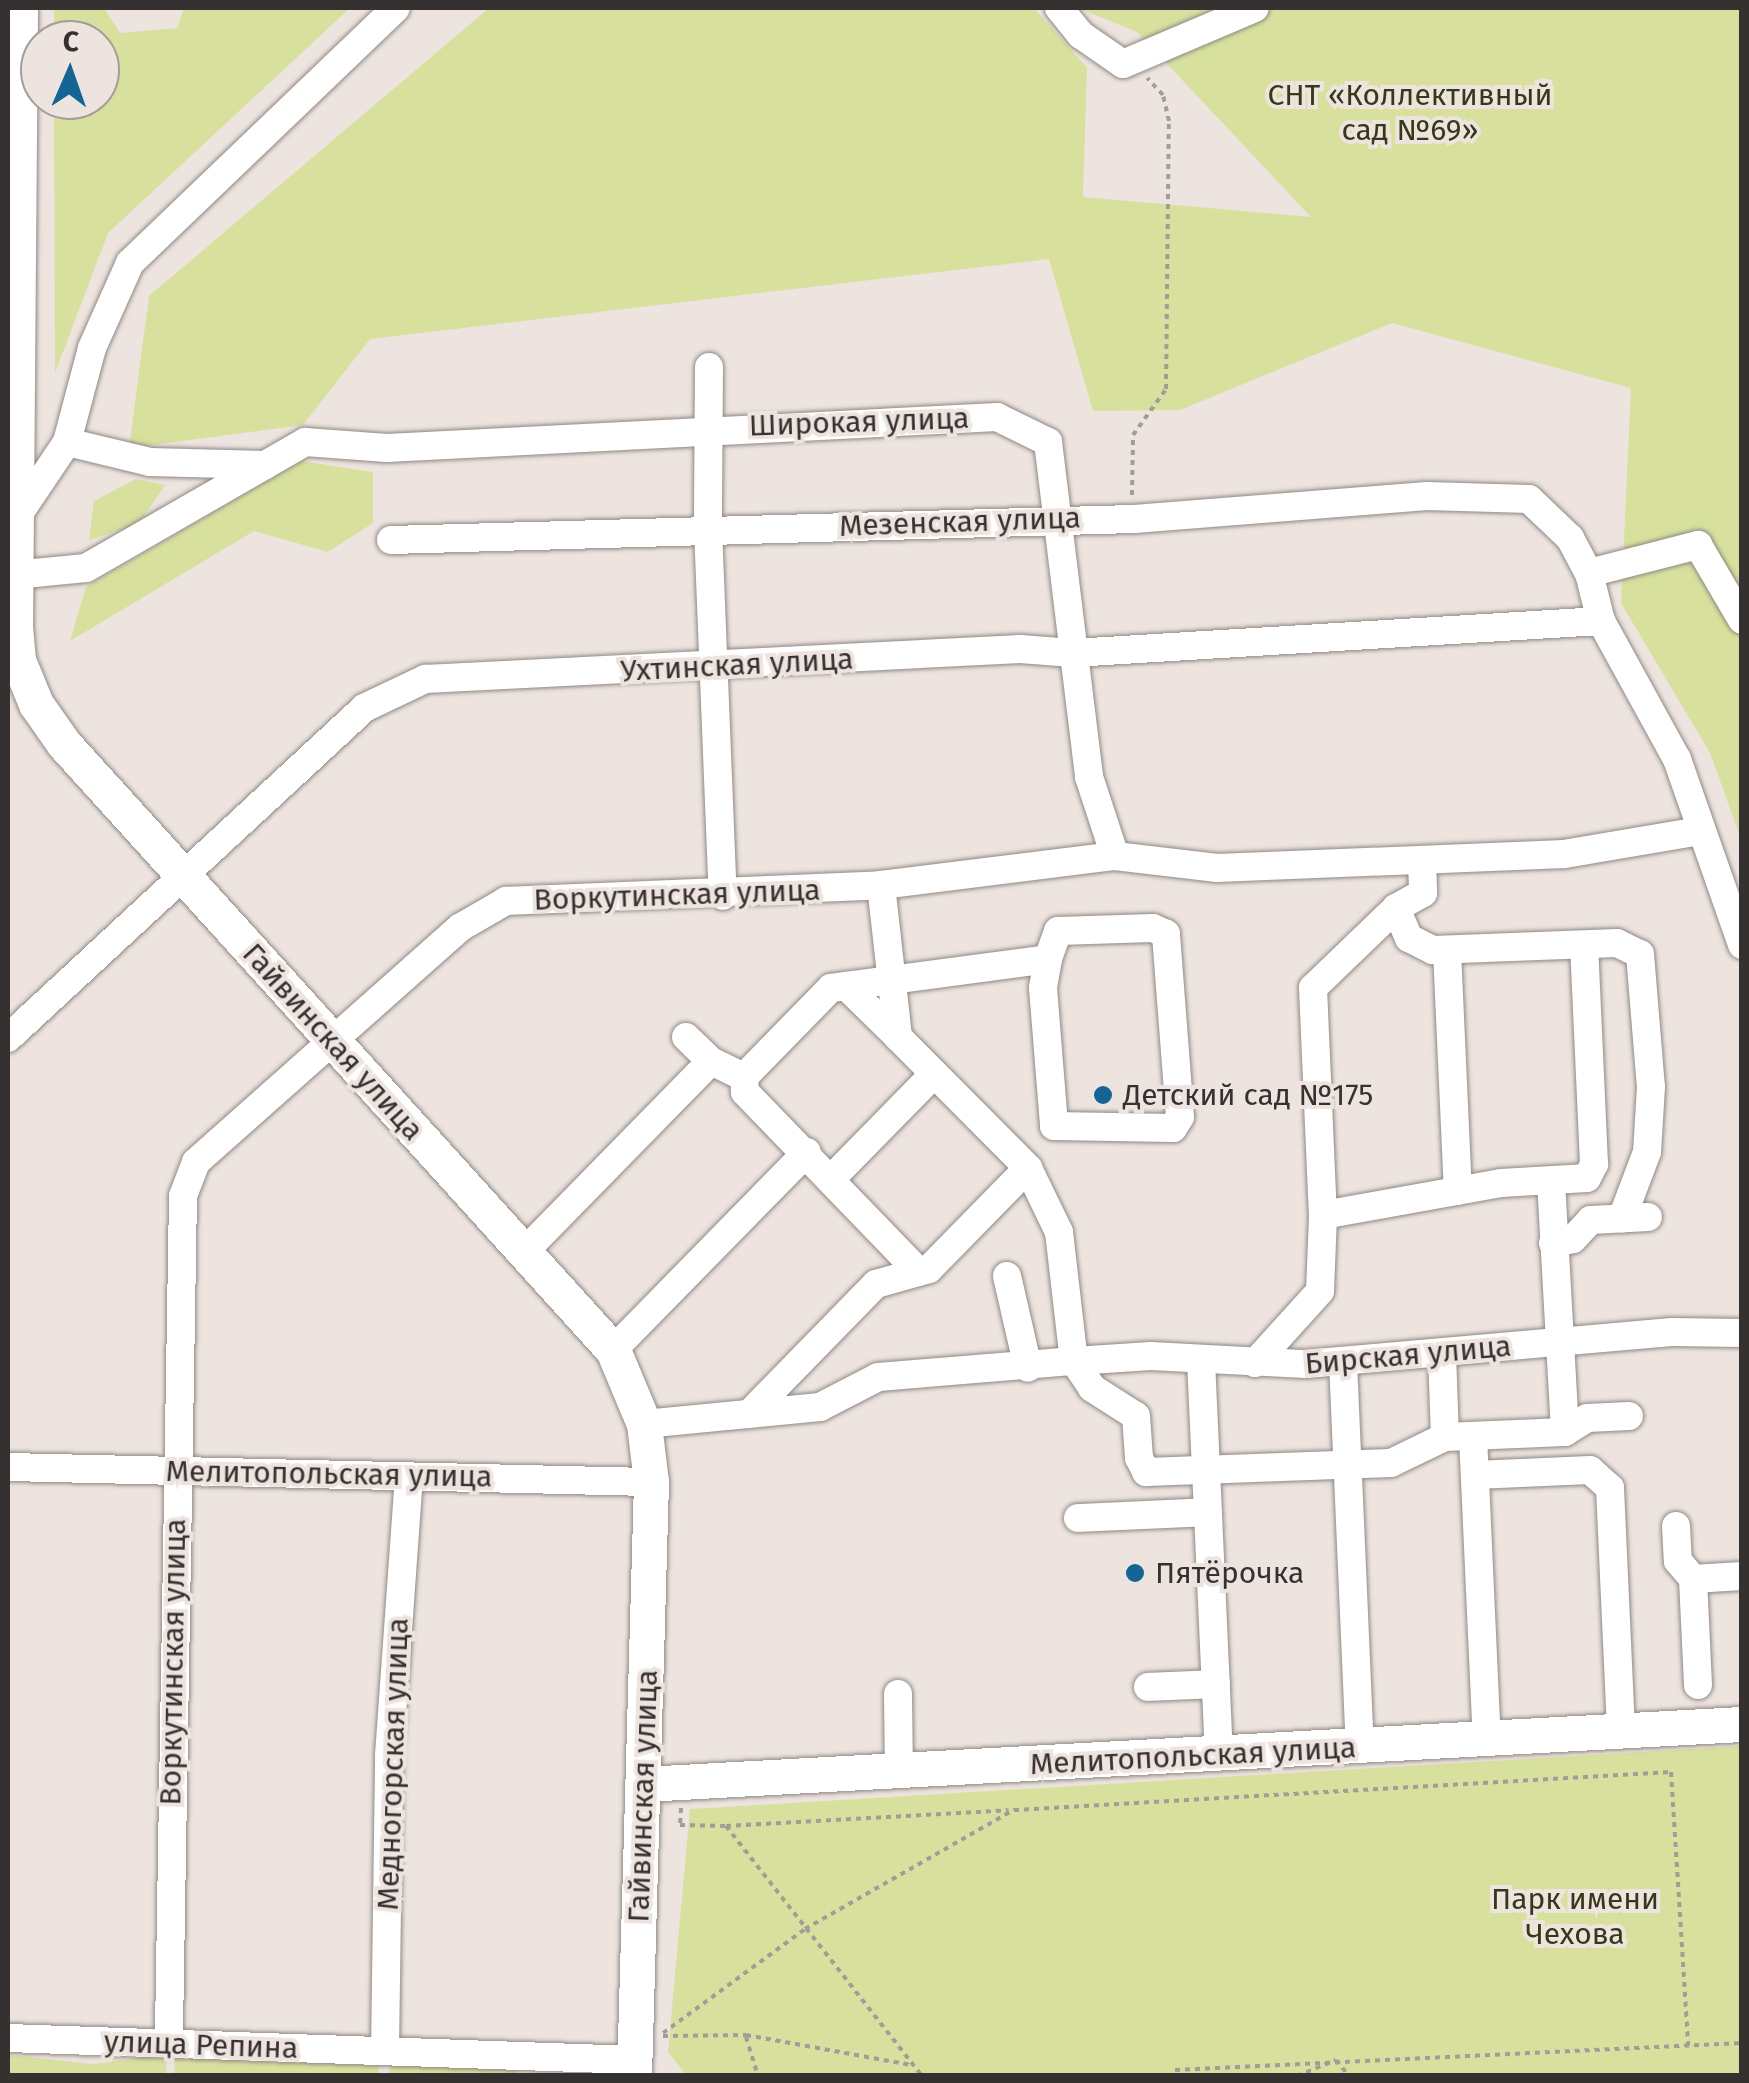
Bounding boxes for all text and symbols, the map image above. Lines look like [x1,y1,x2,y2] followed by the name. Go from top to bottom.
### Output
[20,20,120,120] north arrow
[62,25,80,58] text: С
[1267,77,1553,148] park label: СНТ «Коллективный сад №69»
[748,400,970,444] street label: Широкая улица
[839,500,1081,544] street label: Мезенская улица
[620,641,854,689] street label: Ухтинская улица
[533,872,821,918] street label: Воркутинская улица
[235,936,431,1148] street label: Гайвинская улица
[1123,1077,1373,1113] place label: Детский сад №175
[1092,1084,1114,1106] marker: Детский сад №175
[1303,1328,1513,1382] street label: Бирская улица
[165,1453,493,1495] street label: Мелитопольская улица
[152,1518,194,1806] street label: Воркутинская улица
[1155,1555,1304,1591] place label: Пятёрочка
[1124,1562,1146,1584] marker: Пятёрочка
[370,1617,416,1911] street label: Медногорская улица
[621,1669,665,1923] street label: Гайвинская улица
[1029,1729,1357,1783] street label: Мелитопольская улица
[1491,1881,1659,1952] park label: Парк имени Чехова
[103,2024,299,2066] street label: улица Репина

